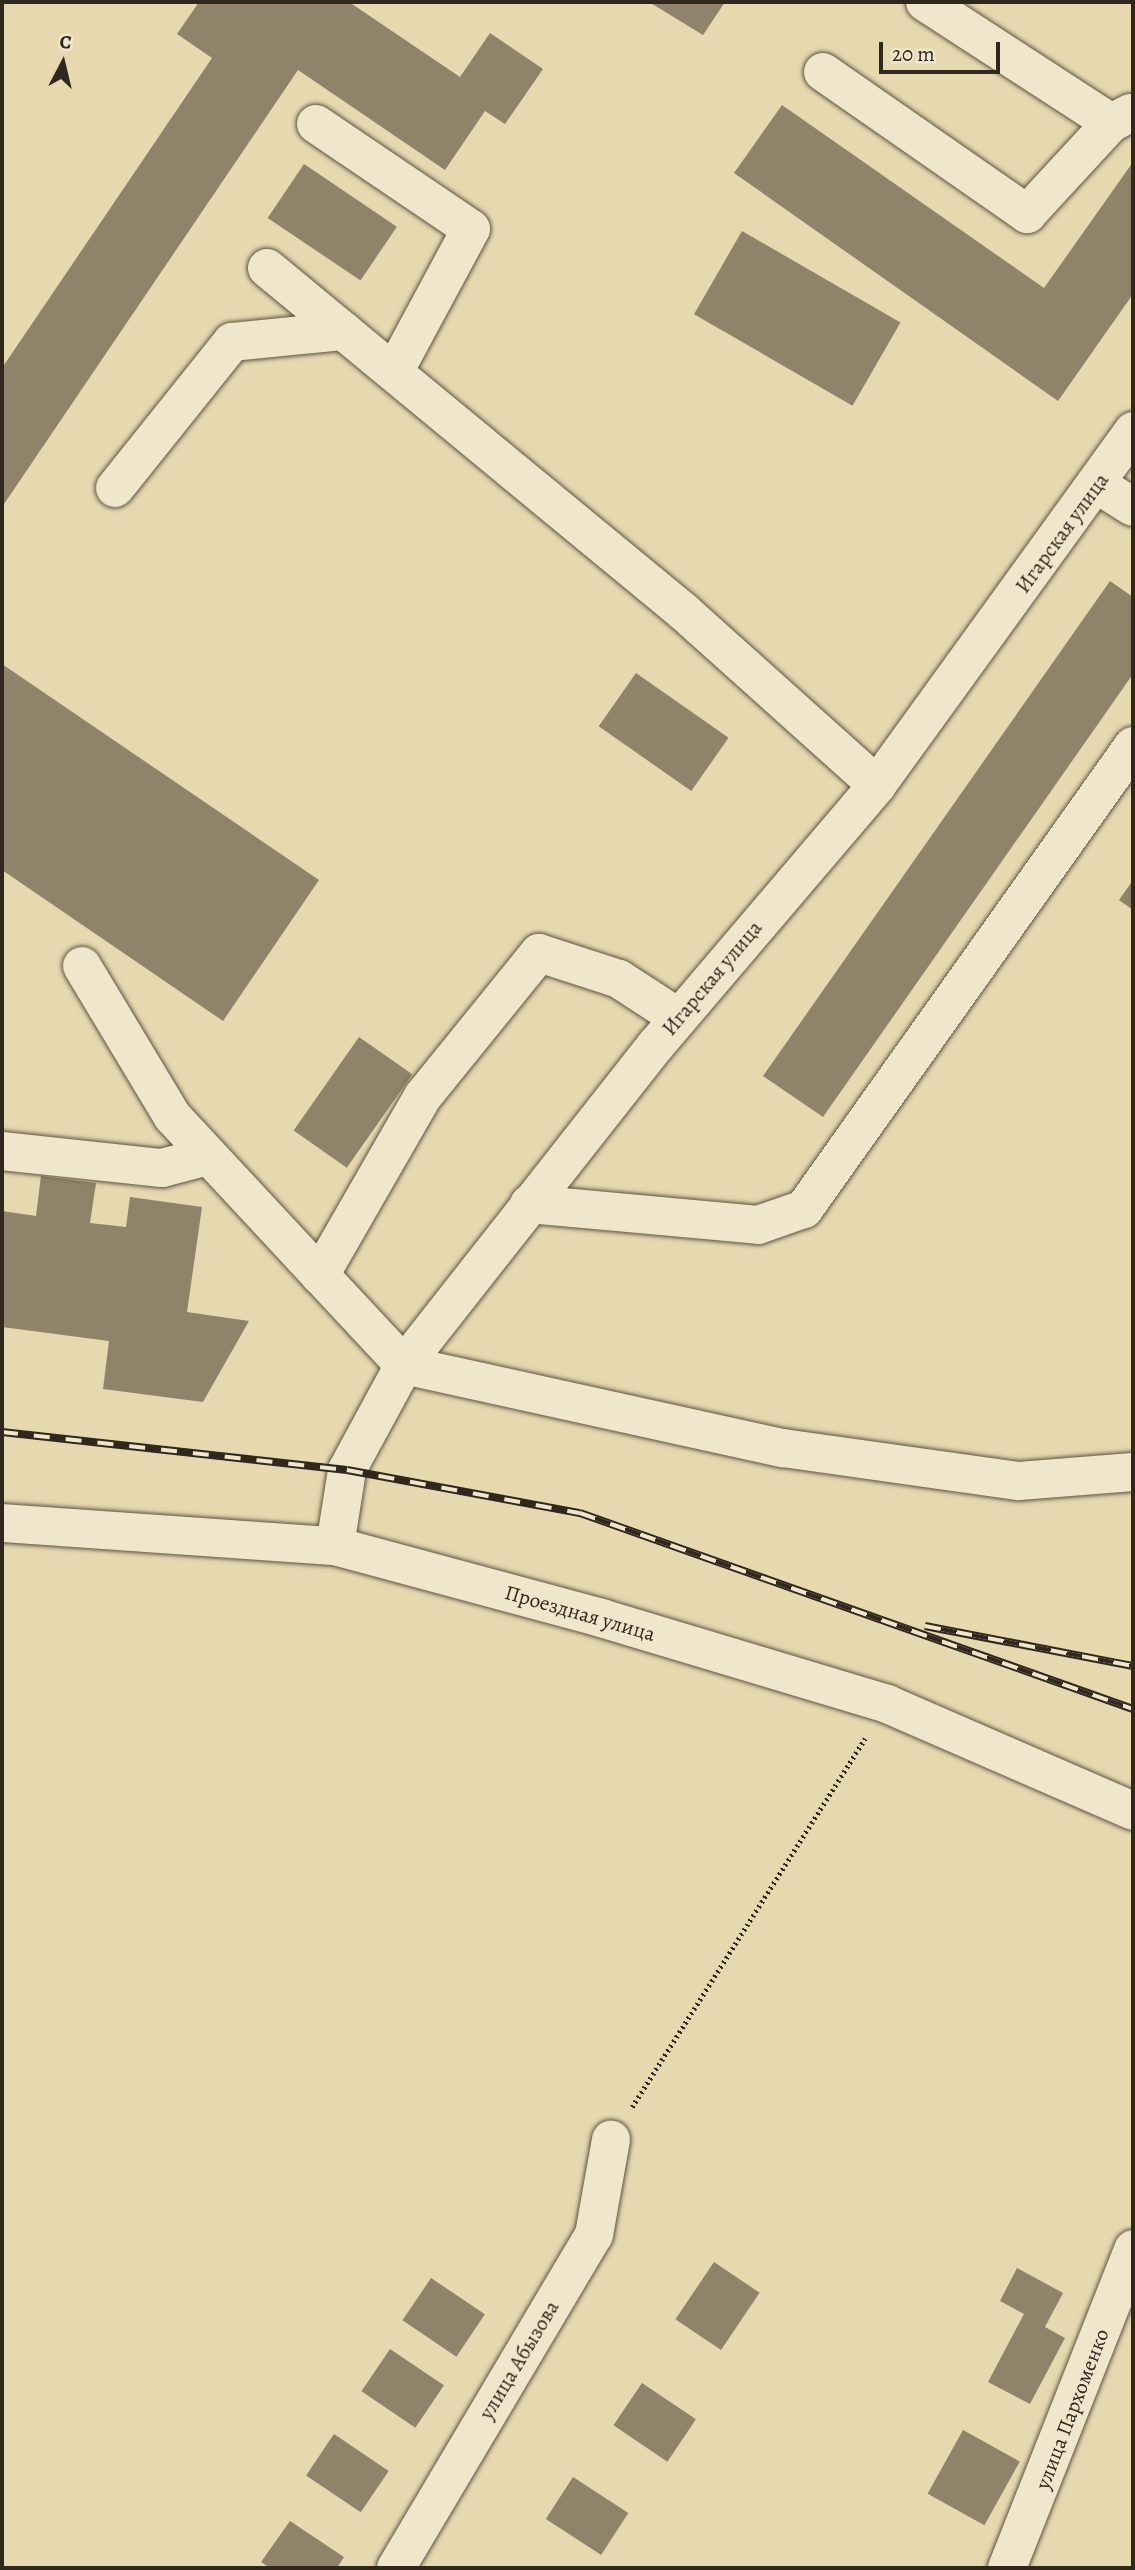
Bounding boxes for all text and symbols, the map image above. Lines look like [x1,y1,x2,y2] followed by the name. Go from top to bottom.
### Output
[28,28,98,98] north arrow
[883,28,1004,72] scale bar
[58,29,73,56] text: С
[892,40,935,68] text: 20 m
[1010,468,1114,598] street label: Игарская улица
[657,915,767,1041] street label: Игарская улица
[502,1579,658,1647] street label: Проездная улица
[474,2296,564,2424] street label: улица Абызова
[1030,2325,1114,2493] street label: улица Пархоменко

